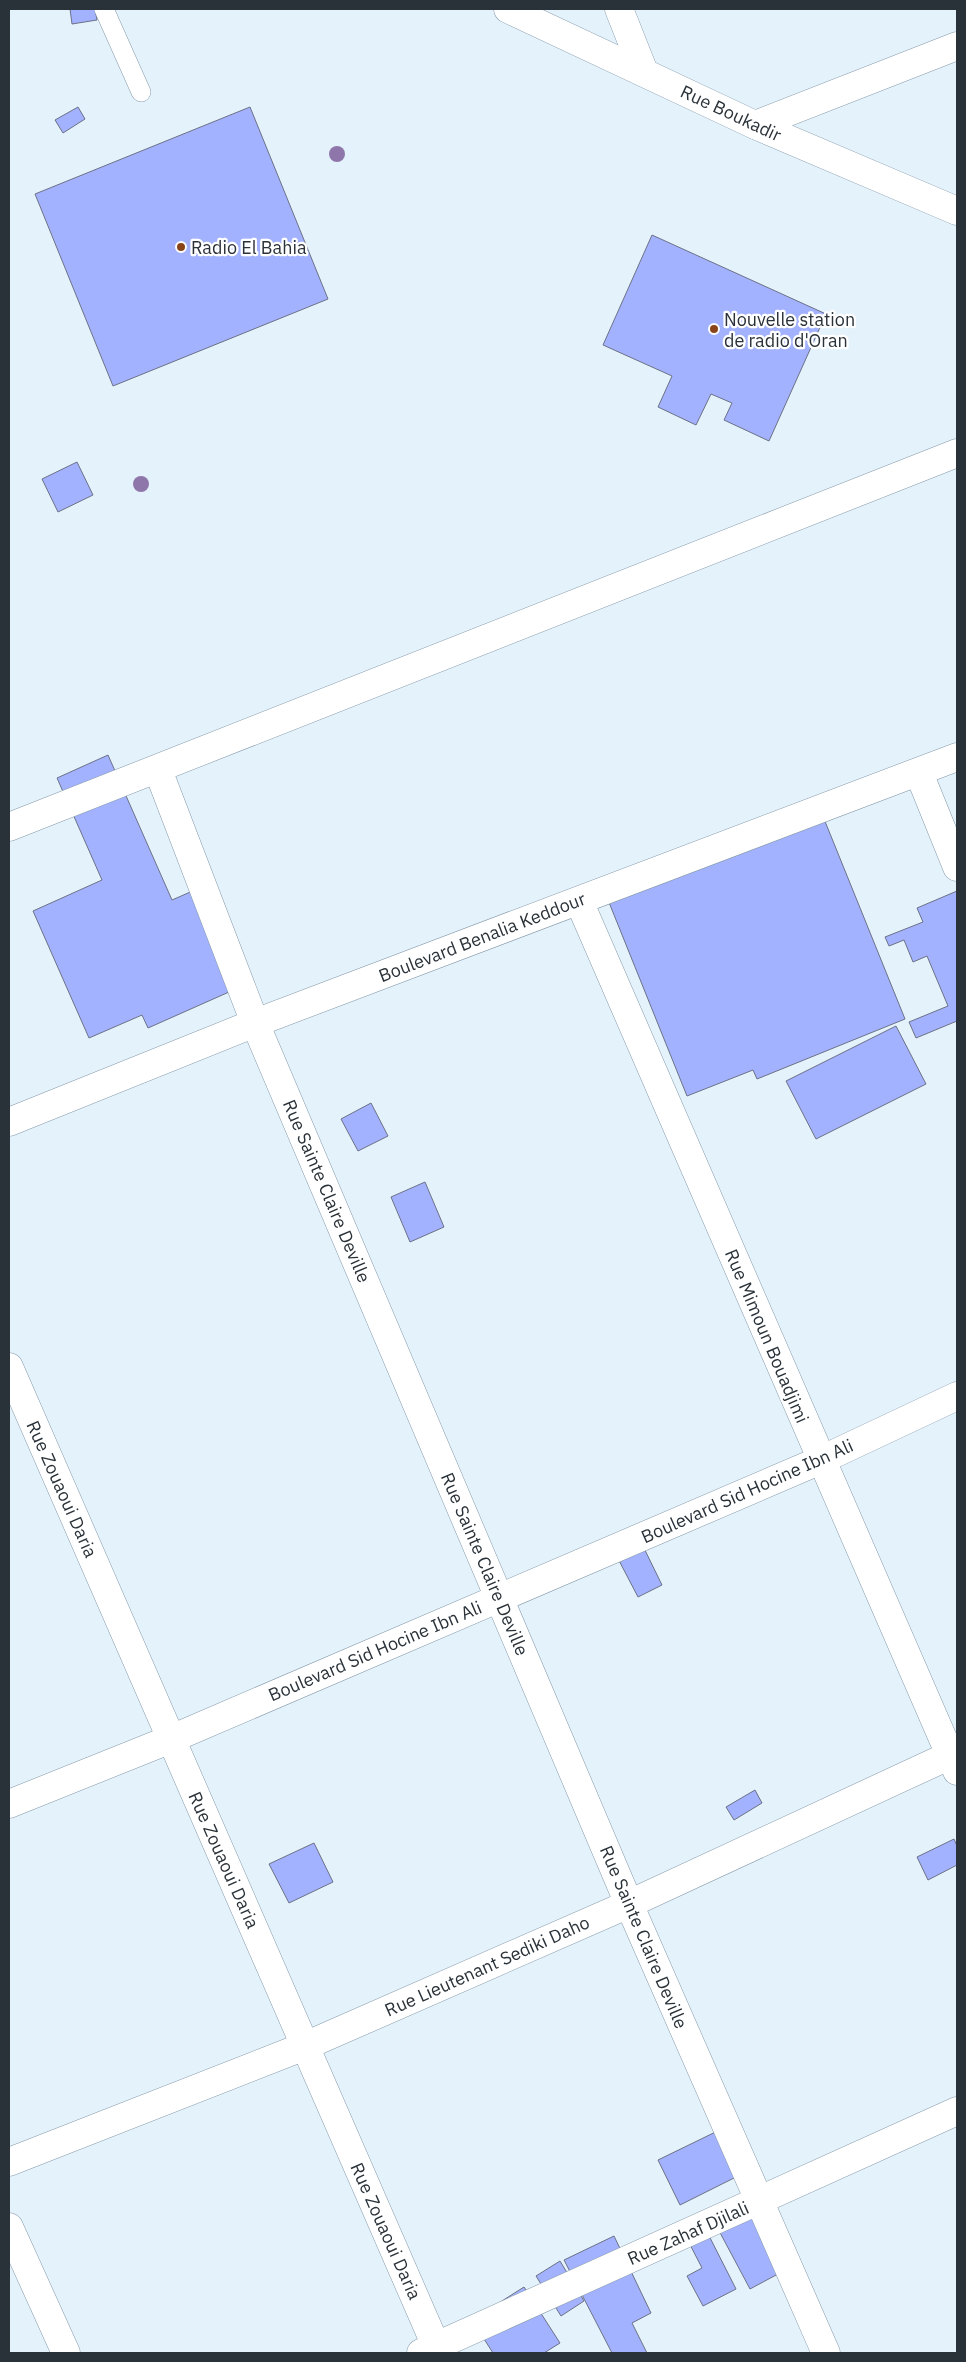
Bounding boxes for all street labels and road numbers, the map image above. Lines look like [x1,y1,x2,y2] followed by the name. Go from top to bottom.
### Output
[677,80,785,147] street label: Rue Boukadir
[375,887,589,987] street label: Boulevard Benalia Keddour
[278,1096,376,1286] street label: Rue Sainte Claire Deville
[720,1246,814,1426] street label: Rue Mimoun Bouadjimi
[21,1417,103,1561] street label: Rue Zouaoui Daria
[637,1434,857,1548] street label: Boulevard Sid Hocine Ibn Ali
[436,1469,534,1659] street label: Rue Sainte Claire Deville
[265,1596,485,1706] street label: Boulevard Sid Hocine Ibn Ali
[183,1788,265,1932] street label: Rue Zouaoui Daria
[595,1842,693,2032] street label: Rue Sainte Claire Deville
[381,1910,593,2022] street label: Rue Lieutenant Sediki Daho
[345,2159,427,2303] street label: Rue Zouaoui Daria
[624,2196,752,2270] street label: Rue Zahaf Djilali

